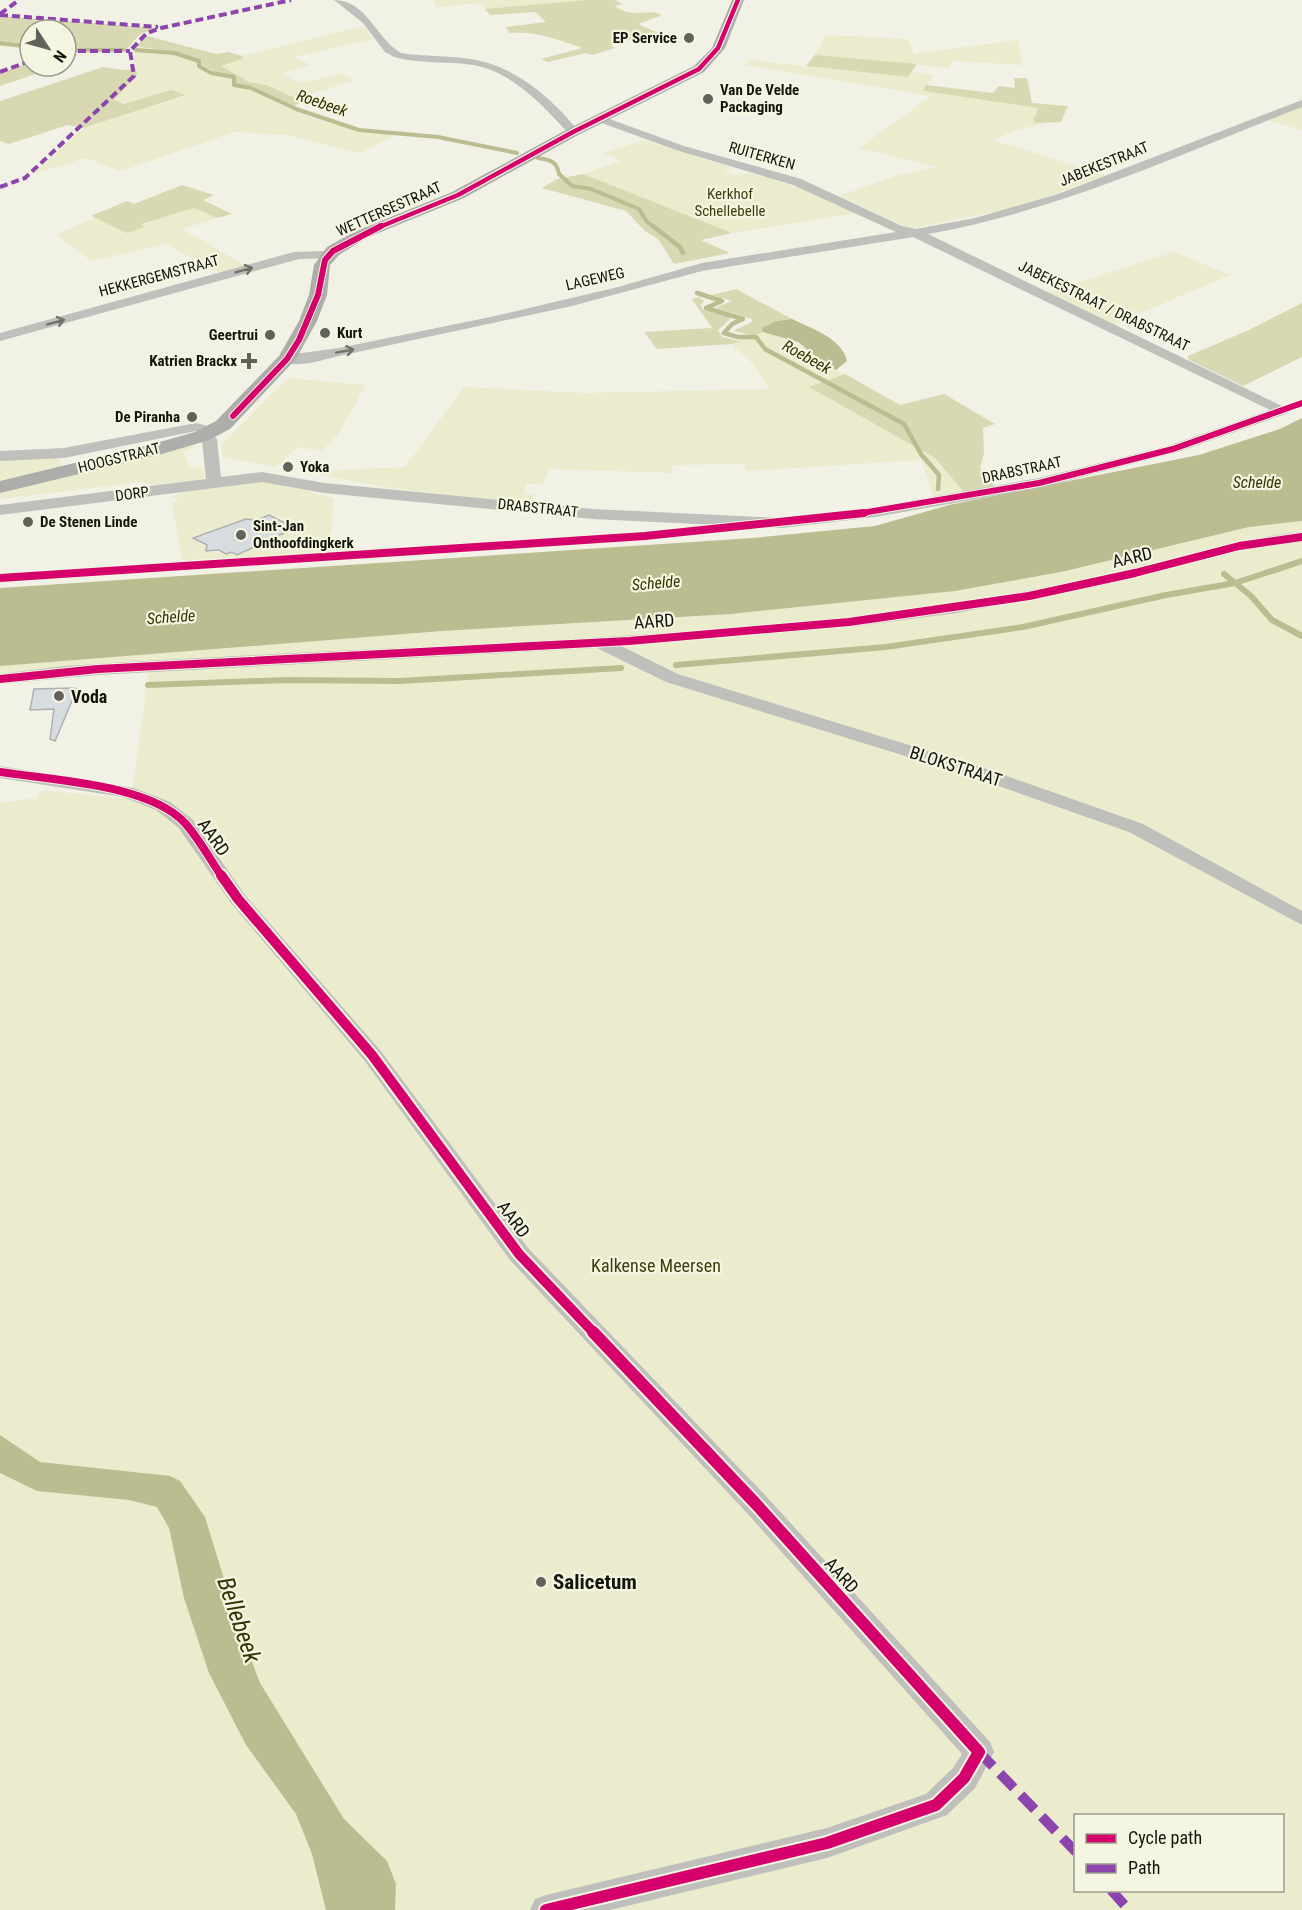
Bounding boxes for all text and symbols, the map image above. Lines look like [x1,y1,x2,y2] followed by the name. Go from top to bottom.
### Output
[18,18,78,78] north arrow
[613,29,677,47] place label: EP Service
[682,31,696,45] marker: EP Service
[49,47,70,66] text: N
[720,81,799,116] place label: Van De Velde Packaging
[294,85,351,121] water label: Roebeek
[701,92,715,106] marker: Van De Velde Packaging
[727,138,797,174] street label: RUITERKEN
[1057,138,1151,190] street label: JABEKESTRAAT
[334,178,445,240] street label: WETTERSESTRAAT
[694,185,766,220] park label: Kerkhof Schellebelle
[97,251,221,301] street label: HEKKERGEMSTRAAT
[1016,257,1193,355] street label: JABEKESTRAAT / DRABSTRAAT
[564,263,626,295] street label: LAGEWEG
[235,264,254,275] one-way arrow
[47,316,66,327] one-way arrow
[337,324,363,342] place label: Kurt
[209,326,258,344] place label: Geertrui
[318,326,332,340] marker: Kurt
[263,328,277,342] marker: Geertrui
[779,336,835,379] water label: Roebeek
[335,345,354,356] one-way arrow
[149,352,237,370] place label: Katrien Brackx
[242,354,256,368] marker: Katrien Brackx
[115,408,180,426] place label: De Piranha
[185,410,199,424] marker: De Piranha
[76,439,162,477] street label: HOOGSTRAAT
[980,453,1064,487] street label: DRABSTRAAT
[300,458,329,476] place label: Yoka
[281,460,295,474] marker: Yoka
[1233,473,1281,492] water label: Schelde
[114,483,150,505] street label: DORP
[497,495,579,521] street label: DRABSTRAAT
[40,513,137,531] place label: De Stenen Linde
[21,515,35,529] marker: De Stenen Linde
[253,517,354,552] place label: Sint-Jan Onthoofdingkerk
[234,528,248,542] marker: Sint-Jan Onthoofdingkerk
[1110,542,1154,572] street label: AARD
[631,571,681,595] water label: Schelde
[146,606,196,628] water label: Schelde
[633,609,675,633] street label: AARD
[71,686,107,707] place label: Voda
[52,689,66,703] marker: Voda
[907,741,1005,791] street label: BLOKSTRAAT
[194,814,234,860] street label: AARD
[493,1196,535,1242] street label: AARD
[591,1255,721,1276] park label: Kalkense Meersen
[821,1553,863,1597] street label: AARD
[553,1570,637,1594] place label: Salicetum
[211,1573,267,1667] water label: Bellebeek
[534,1575,548,1589] marker: Salicetum
[1074,1814,1284,1892] legend
[1128,1827,1202,1848] text: Cycle path
[1128,1857,1161,1878] text: Path

